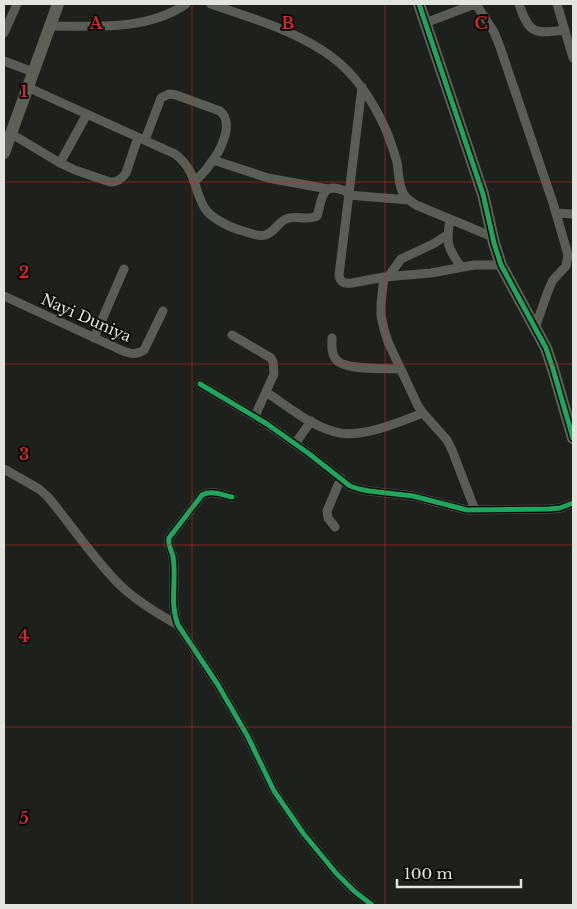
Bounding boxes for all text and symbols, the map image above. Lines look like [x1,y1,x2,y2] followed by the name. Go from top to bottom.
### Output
[89,13,104,33] text: A
[282,13,295,33] text: B
[474,13,488,33] text: C
[21,81,28,101] text: 1
[19,262,29,282] text: 2
[38,289,135,346] street label: Nayi Duniya
[19,444,29,464] text: 3
[19,626,29,646] text: 4
[19,808,29,828] text: 5
[397,856,521,888] scale bar
[404,864,453,883] text: 100 m

